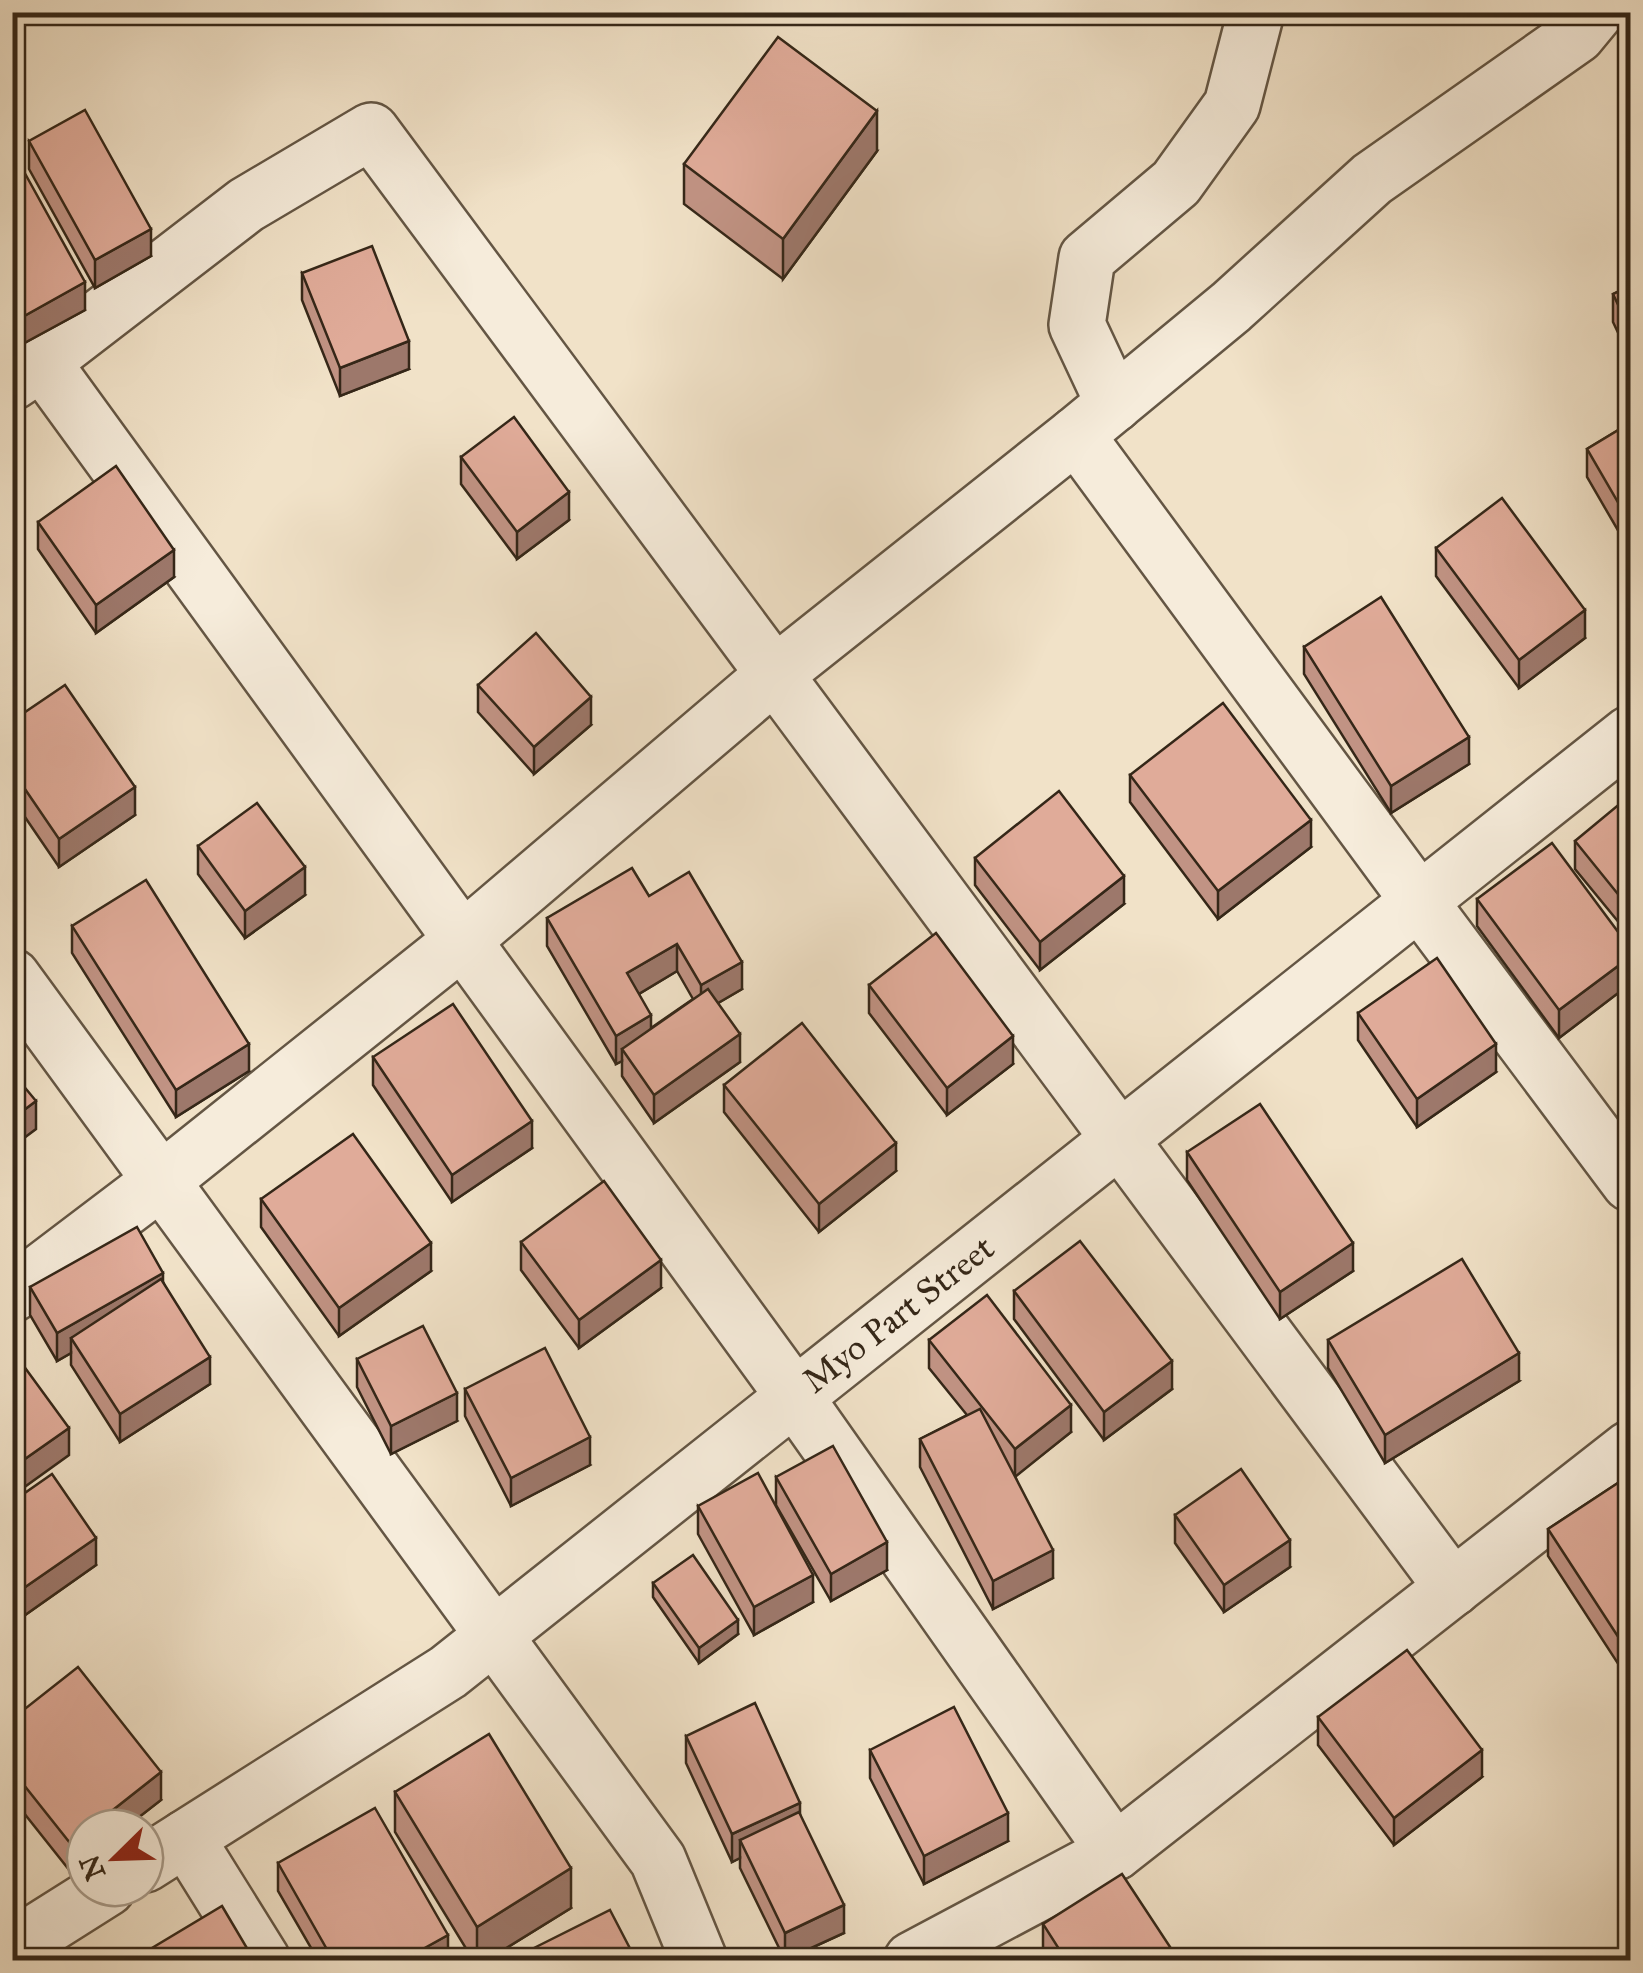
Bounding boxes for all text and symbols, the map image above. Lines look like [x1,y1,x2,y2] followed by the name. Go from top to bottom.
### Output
[794,1226,1003,1402] street label: Myo Part Street
[65,1808,165,1908] north arrow
[72,1850,113,1885] text: N

